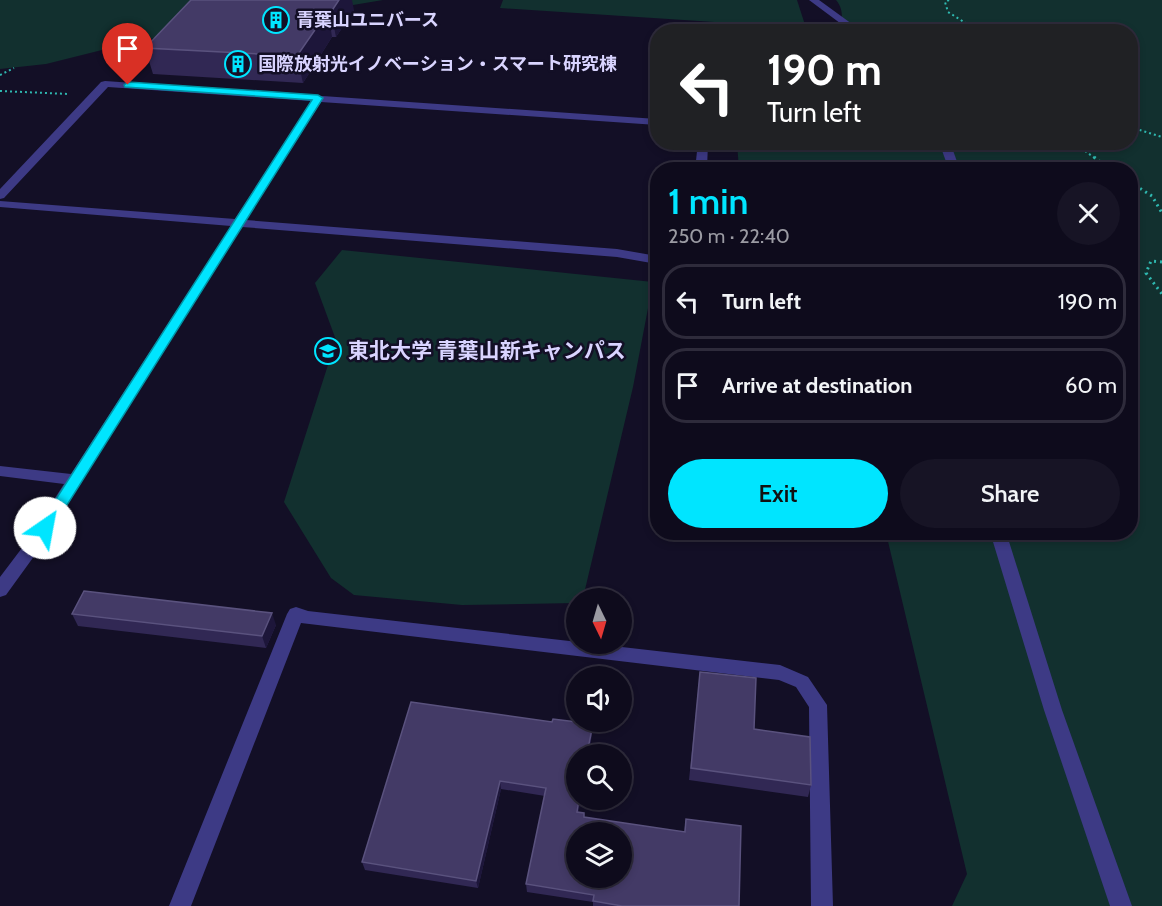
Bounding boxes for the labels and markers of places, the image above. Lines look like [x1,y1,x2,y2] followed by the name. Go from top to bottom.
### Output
[261,5,291,35] building icon: 青葉山ユニバース
[296,9,439,31] place label: 青葉山ユニバース
[102,23,153,85] pin
[223,49,253,79] building icon: 国際放射光イノベーション・スマート研究棟
[258,53,617,75] place label: 国際放射光イノベーション・スマート研究棟
[313,336,343,366] school or university icon: 東北大学 青葉山新キャンパス
[348,338,626,363] place label: 東北大学 青葉山新キャンパス

